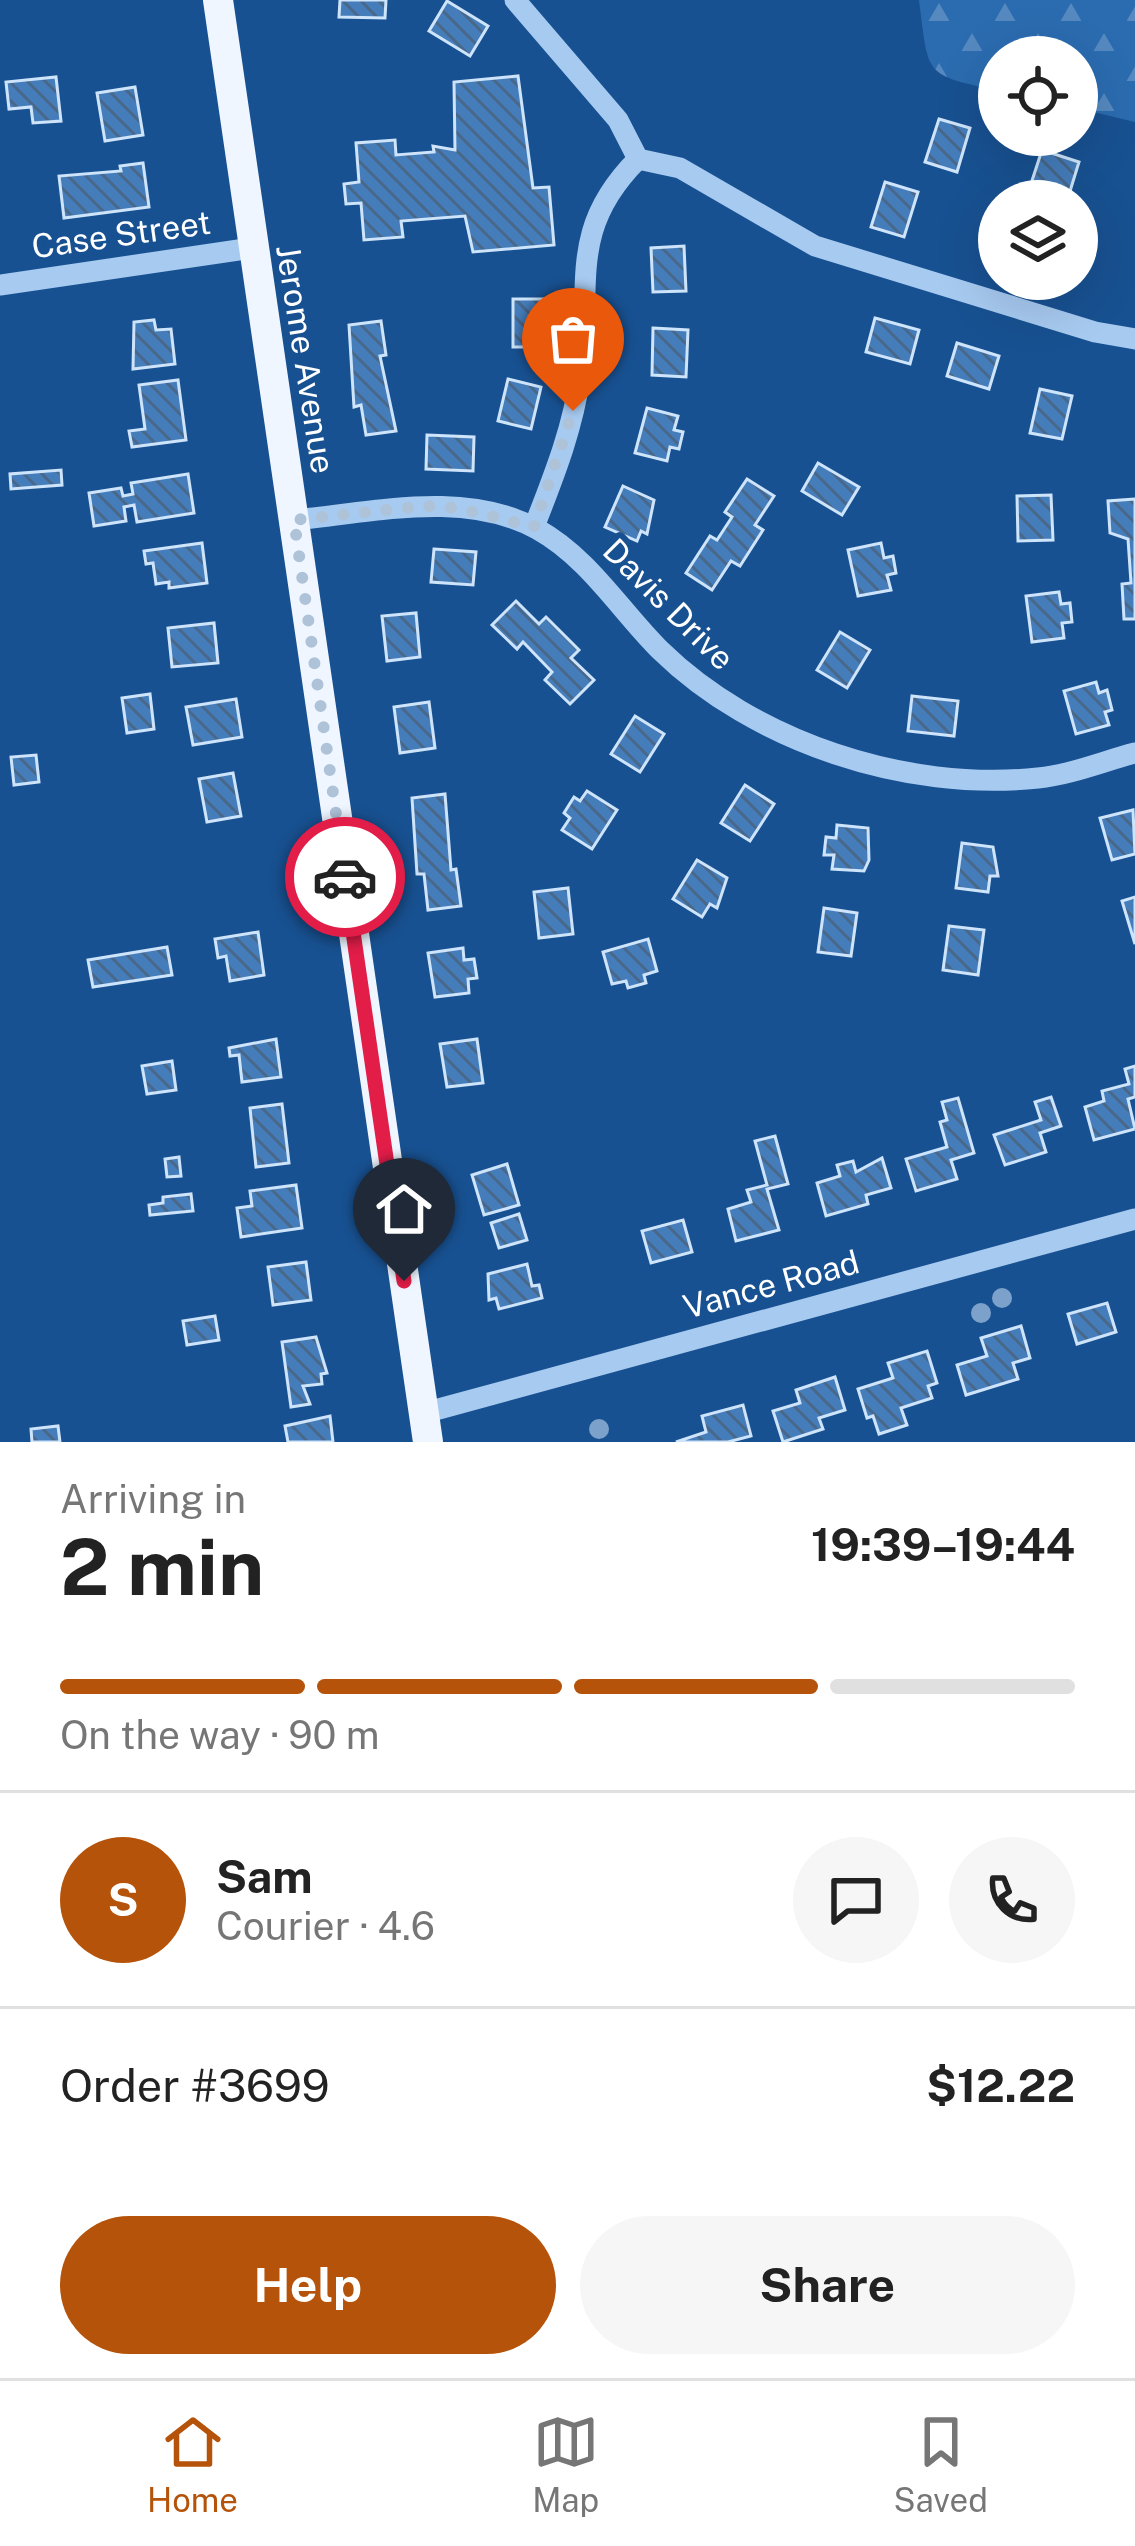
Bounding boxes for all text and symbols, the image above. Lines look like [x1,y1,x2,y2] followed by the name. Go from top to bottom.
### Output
[978,36,1098,300] map controls
[978,36,1098,156] button: locate
[978,180,1098,300] button: layers
[29,203,213,265] street label: Case Street
[269,242,343,476] street label: Jerome Avenue
[522,288,624,411] pin
[540,306,606,372] icon: bag
[596,531,742,677] street label: Davis Drive
[285,817,405,937] courier
[312,844,378,910] icon: car
[353,1158,455,1281] pin
[371,1176,437,1242] icon: home
[679,1242,863,1326] street label: Vance Road
[60,1476,246,1522] text: Arriving in
[811,1518,1075,1571] text: 19:39–19:44
[60,1521,264,1613] text: 2 min
[60,1712,379,1758] text: On the way · 90 m
[793,1837,919,1963] button: chat
[949,1837,1075,1963] button: phone
[216,1850,313,1903] text: Sam
[107,1873,139,1926] text: S
[216,1903,435,1949] text: Courier · 4.6
[60,2059,330,2112] text: Order #3699
[926,2059,1075,2112] text: $12.22
[60,2216,556,2354] button: Help
[580,2216,1075,2354] button: Share
[147,2409,238,2519] tab: Home
[532,2409,599,2519] tab: Map
[893,2409,988,2519] tab: Saved

